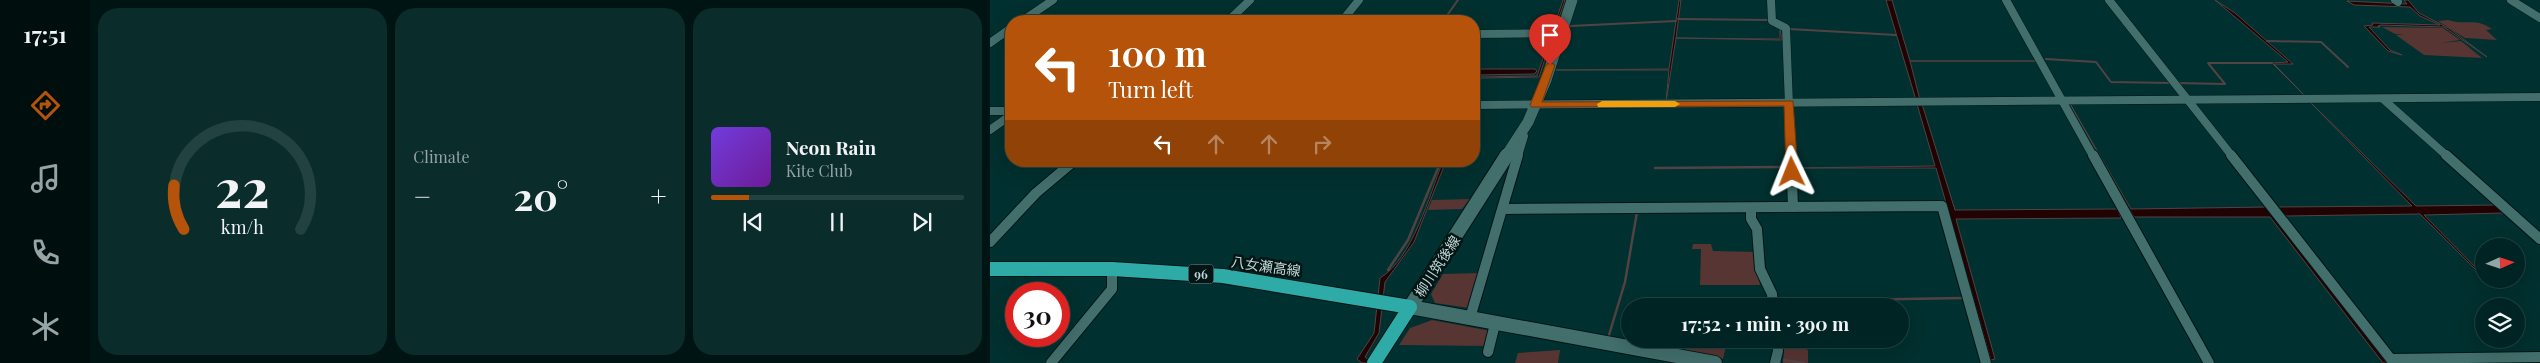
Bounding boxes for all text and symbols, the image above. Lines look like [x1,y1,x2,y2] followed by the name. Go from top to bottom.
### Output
[1529,14,1571,65] pin
[23,19,67,49] text: 17:51
[1536,21,1564,49] icon: arrive
[1108,29,1206,76] text: 100 m
[1025,35,1090,100] icon: left
[1108,74,1193,104] text: Turn left
[28,88,63,123] icon: directions
[1149,130,1177,158] icon: left
[1202,130,1230,158] icon: ahead
[1255,130,1283,158] icon: ahead
[1308,130,1336,158] icon: right
[786,134,876,160] text: Neon Rain
[1765,145,1817,197] position arrow
[413,146,470,167] text: Climate
[215,152,270,221] text: 22
[786,160,852,181] text: Kite Club
[28,161,63,196] icon: music
[513,170,568,221] text: 20°
[413,177,431,214] text: −
[650,177,667,214] text: +
[739,208,767,236] icon: previous
[823,208,851,236] icon: pause
[908,208,936,236] icon: next
[221,215,265,238] text: km/h
[1410,231,1464,301] street label: 柳川筑後線
[28,235,63,270] icon: phone
[2475,238,2525,288] north arrow
[2475,238,2525,348] map controls
[1230,252,1302,280] street label: 八女瀬高線
[1188,264,1214,284] road number: 96
[1005,282,1070,347] speed limit sign: 30
[2475,298,2525,348] button: layers
[28,309,63,344] icon: climate
[1681,310,1849,336] text: 17:52 · 1 min · 390 m

